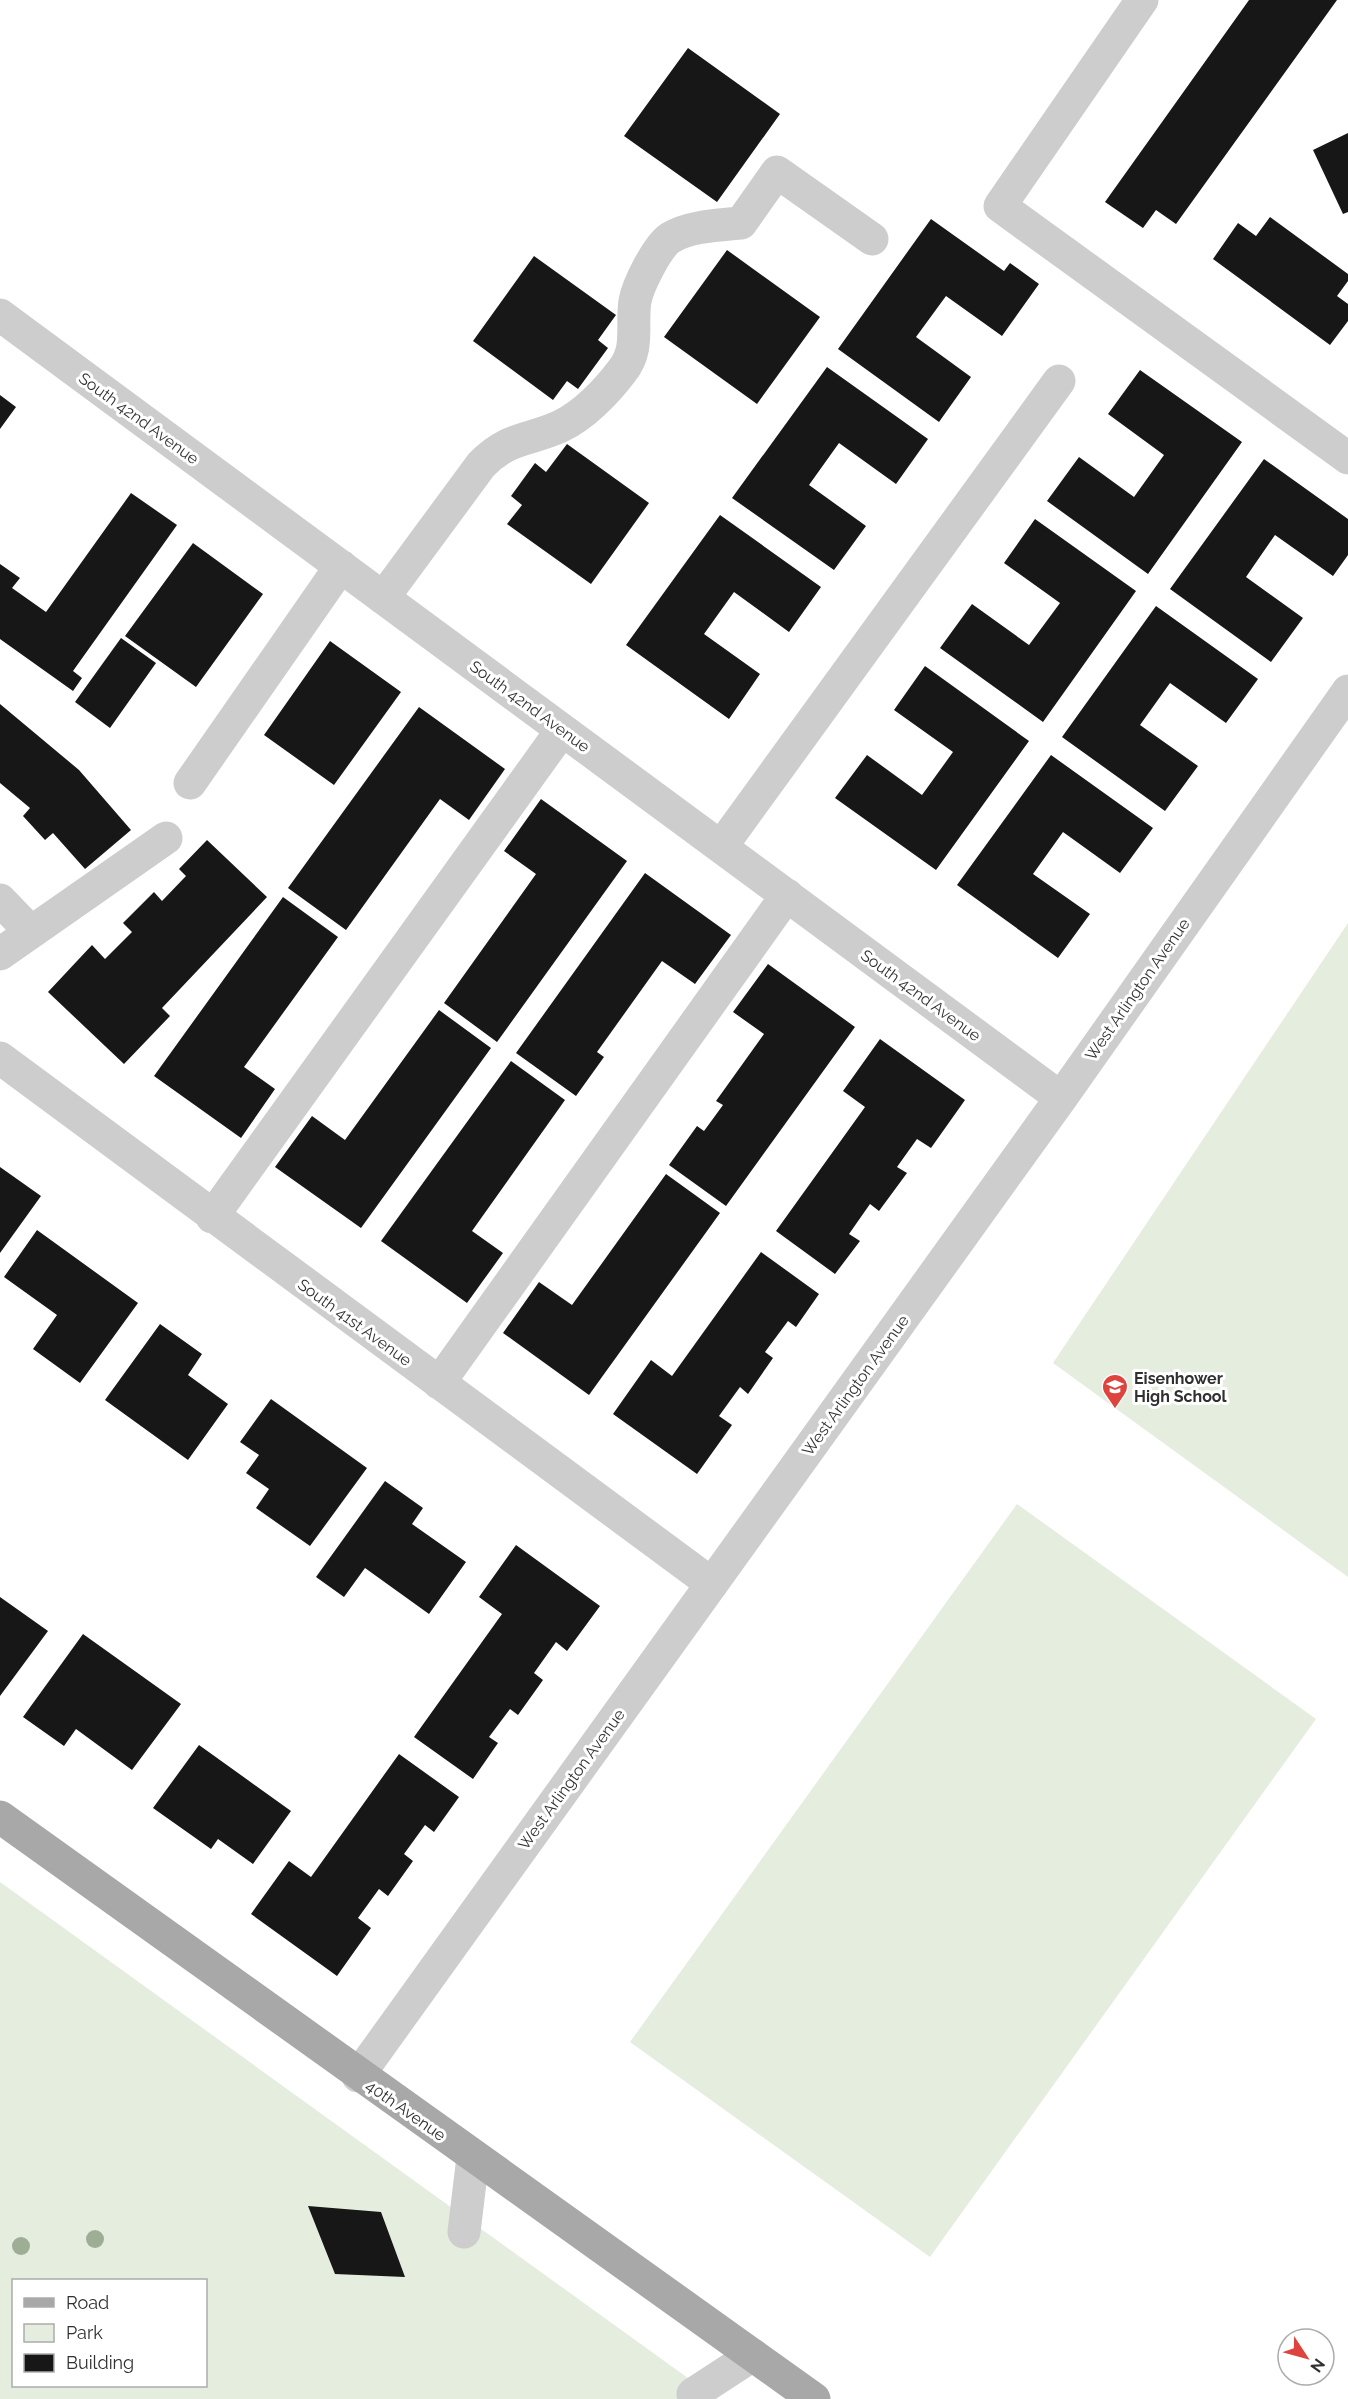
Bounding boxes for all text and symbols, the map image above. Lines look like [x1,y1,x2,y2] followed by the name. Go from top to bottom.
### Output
[75,369,202,468] street label: South 42nd Avenue
[466,657,593,756] street label: South 42nd Avenue
[1081,915,1194,1064] street label: West Arlington Avenue
[857,946,984,1045] street label: South 42nd Avenue
[294,1275,415,1370] street label: South 41st Avenue
[798,1311,913,1459] street label: West Arlington Avenue
[1134,1369,1228,1406] place label: Eisenhower High School
[1100,1372,1130,1410] school or university icon: Eisenhower High School
[514,1705,629,1853] street label: West Arlington Avenue
[362,2076,449,2145] street label: 40th Avenue
[12,2279,207,2387] legend
[66,2292,109,2313] text: Road
[66,2322,103,2343] text: Park
[1276,2327,1336,2387] north arrow
[66,2352,134,2373] text: Building
[1306,2355,1329,2376] text: N

